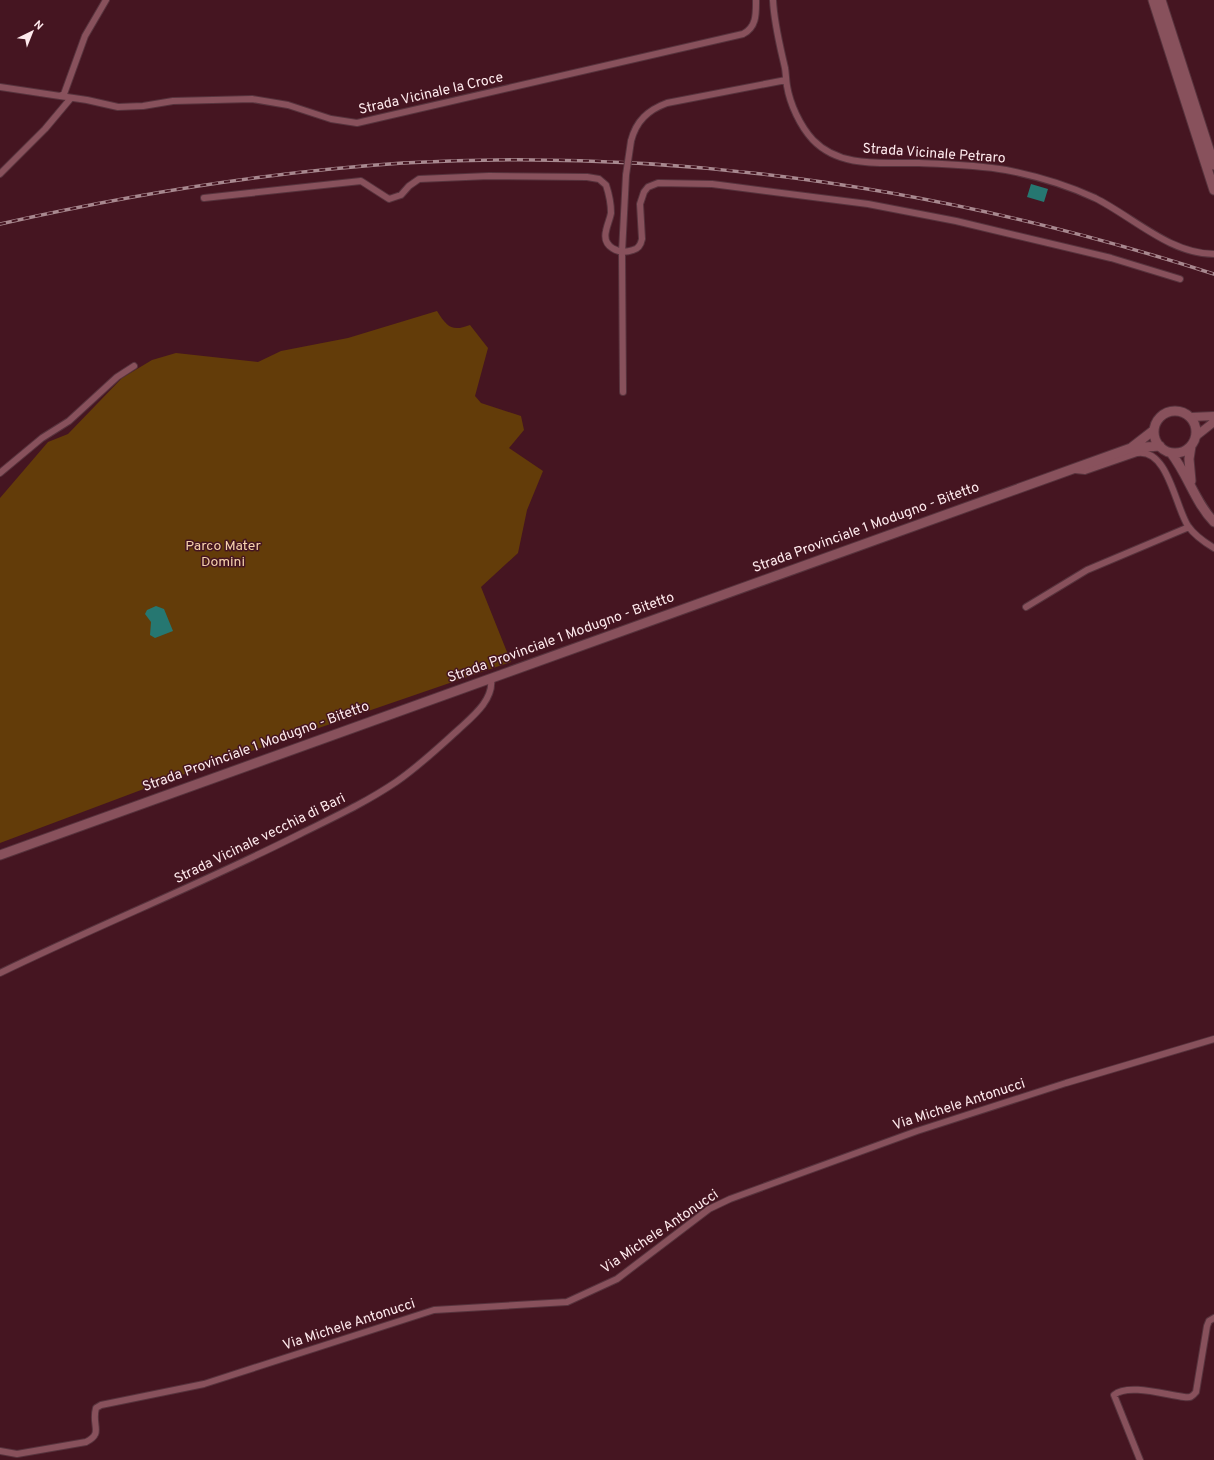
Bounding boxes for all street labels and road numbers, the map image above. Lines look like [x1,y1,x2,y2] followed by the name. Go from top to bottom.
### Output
[357,69,505,119] street label: Strada Vicinale la Croce
[862,141,1006,167] street label: Strada Vicinale Petraro
[750,479,982,577] street label: Strada Provinciale 1 Modugno - Bitetto
[445,589,677,687] street label: Strada Provinciale 1 Modugno - Bitetto
[140,698,372,796] street label: Strada Provinciale 1 Modugno - Bitetto
[172,790,348,888] street label: Strada Vicinale vecchia di Bari
[891,1076,1027,1134] street label: Via Michele Antonucci
[598,1186,722,1278] street label: Via Michele Antonucci
[281,1296,417,1354] street label: Via Michele Antonucci

